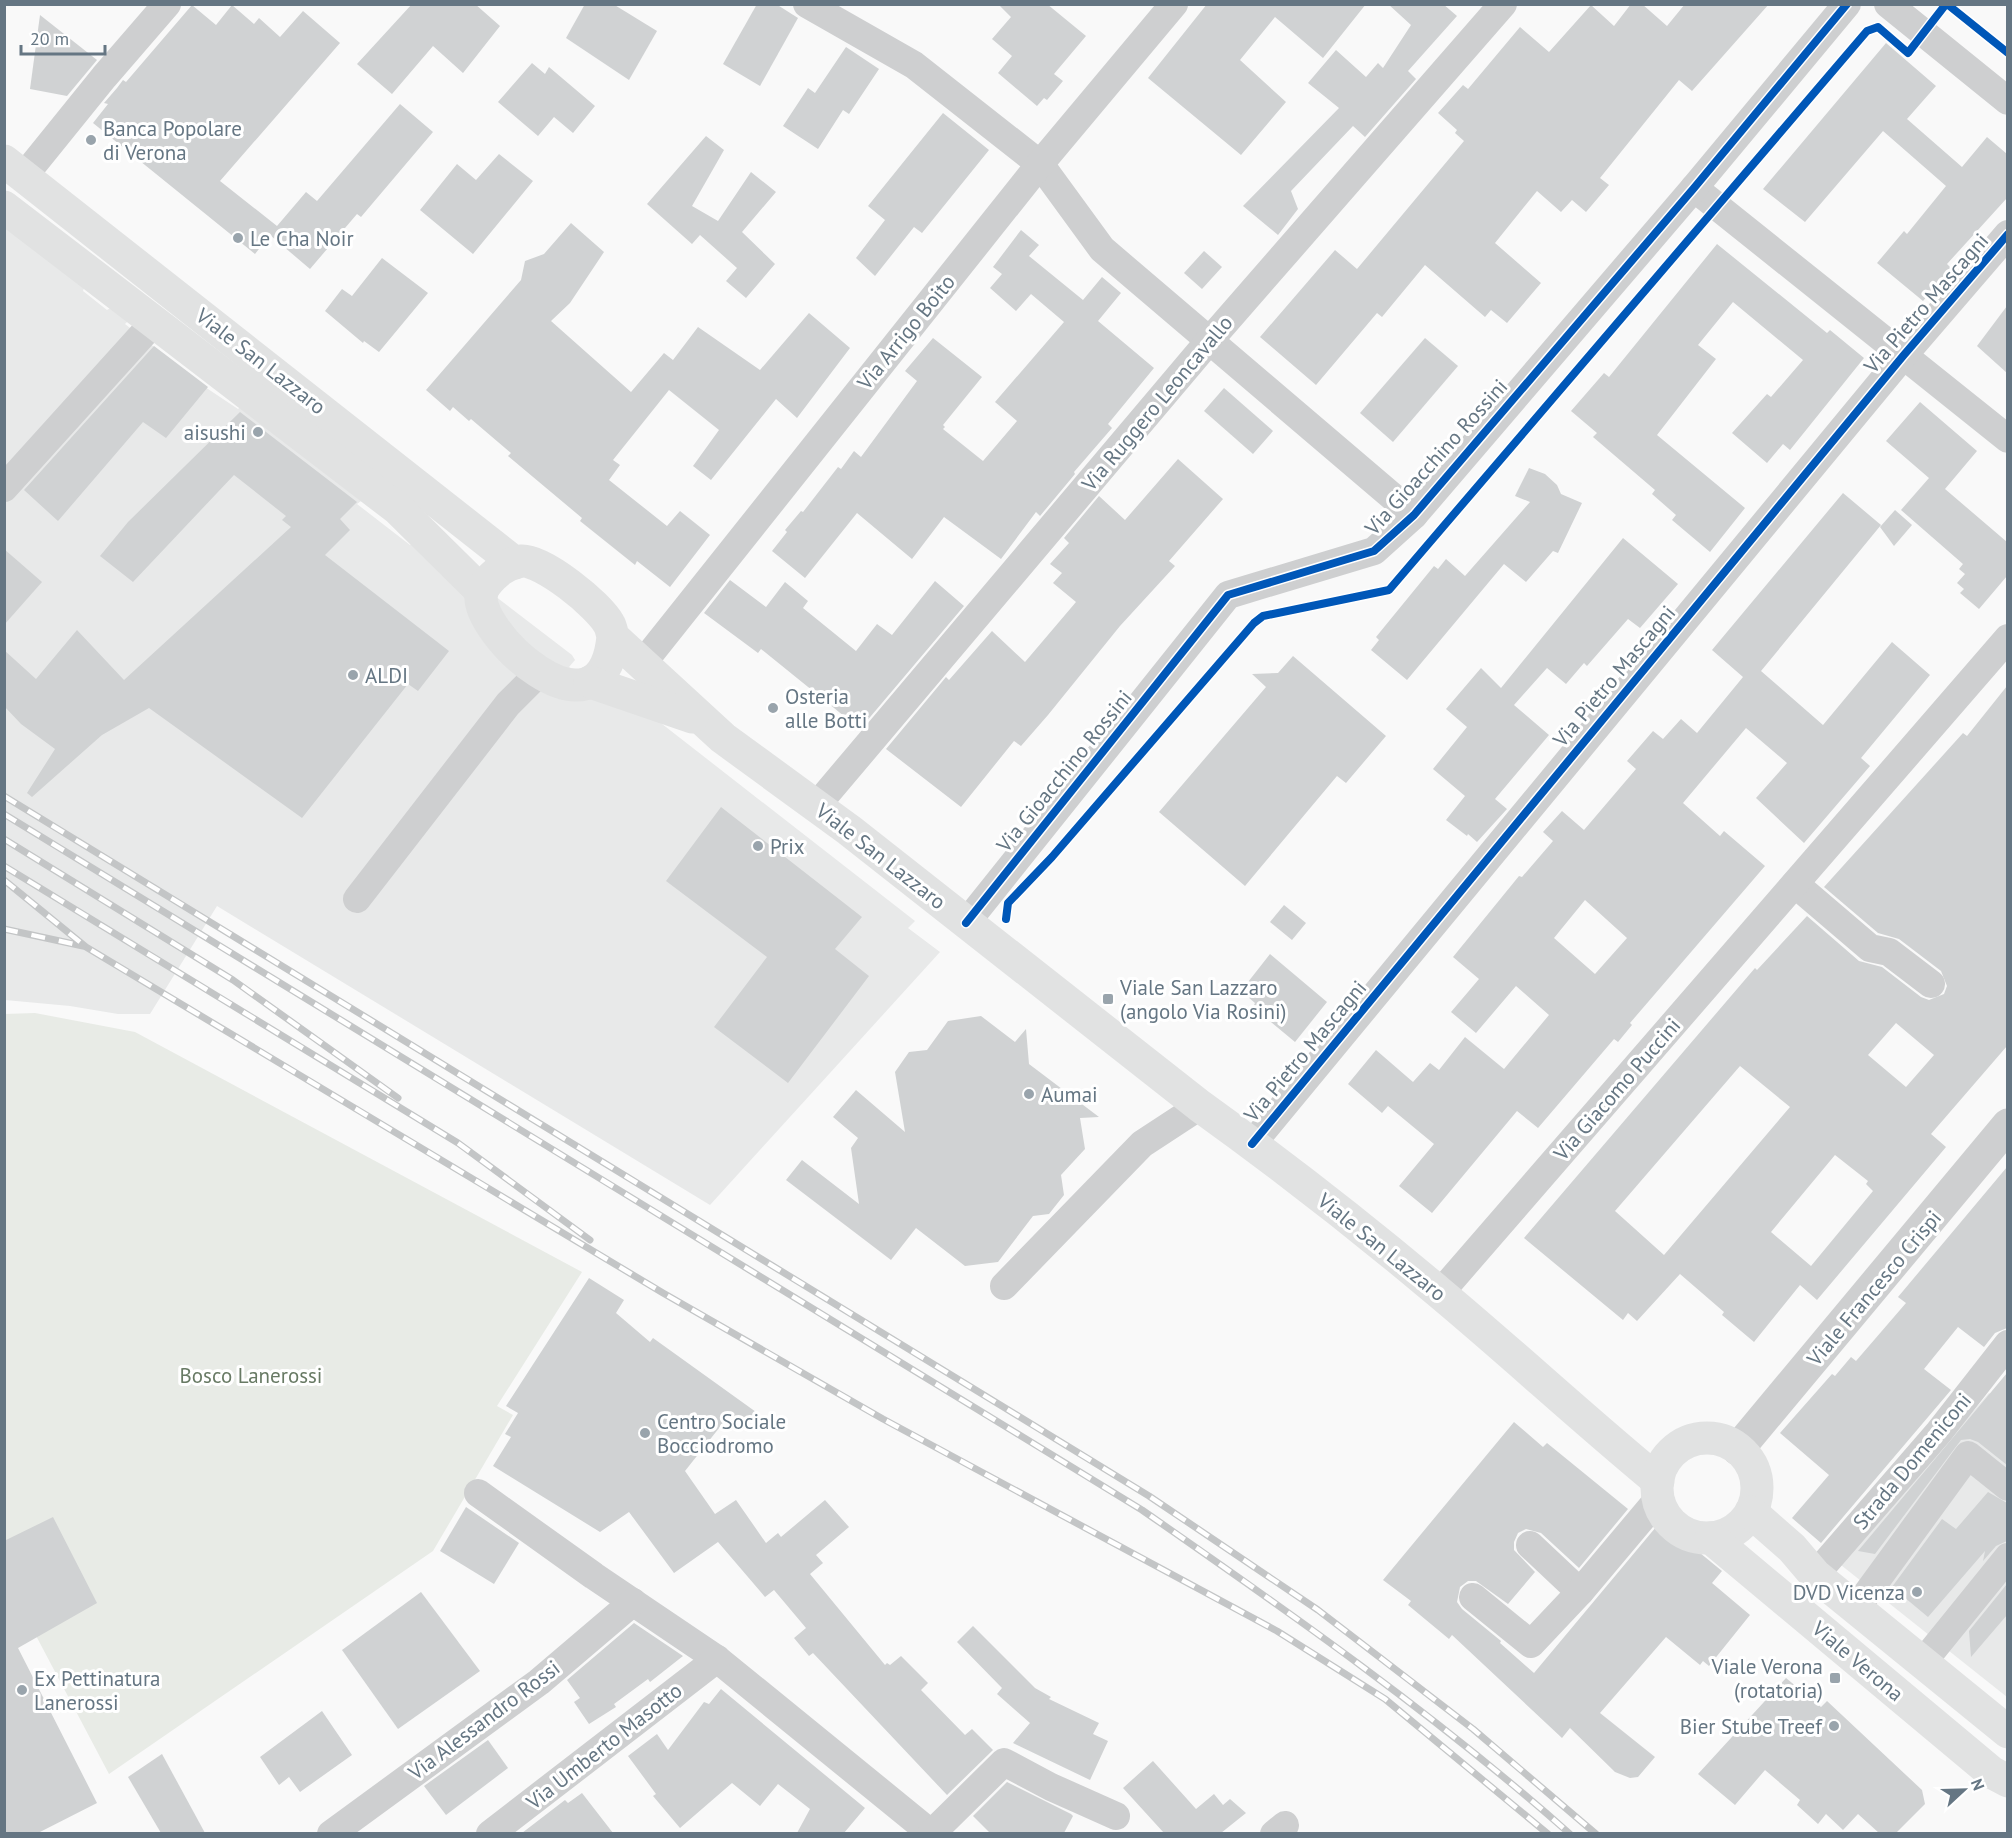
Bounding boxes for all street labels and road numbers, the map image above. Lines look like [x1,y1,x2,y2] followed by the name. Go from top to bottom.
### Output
[1857,227,1994,379] street label: Via Pietro Mascagni
[851,269,961,396] street label: Via Arrigo Boito
[190,301,331,420] street label: Viale San Lazzaro
[1075,310,1238,497] street label: Via Ruggero Leoncavallo
[1358,373,1513,541] street label: Via Gioacchino Rossini
[1546,600,1681,753] street label: Via Pietro Mascagni
[990,684,1138,858] street label: Via Gioacchino Rossini
[810,796,951,915] street label: Viale San Lazzaro
[1237,975,1372,1128] street label: Via Pietro Mascagni
[1547,1012,1686,1167] street label: Via Giacomo Puccini
[1312,1186,1452,1307] street label: Viale San Lazzaro
[1800,1205,1947,1372] street label: Viale Francesco Crispi
[1847,1387,1977,1535] street label: Strada Domeniconi
[1806,1614,1909,1707] street label: Viale Verona
[402,1654,565,1786] street label: Via Alessandro Rossi
[520,1677,687,1816] street label: Via Umberto Masotto

